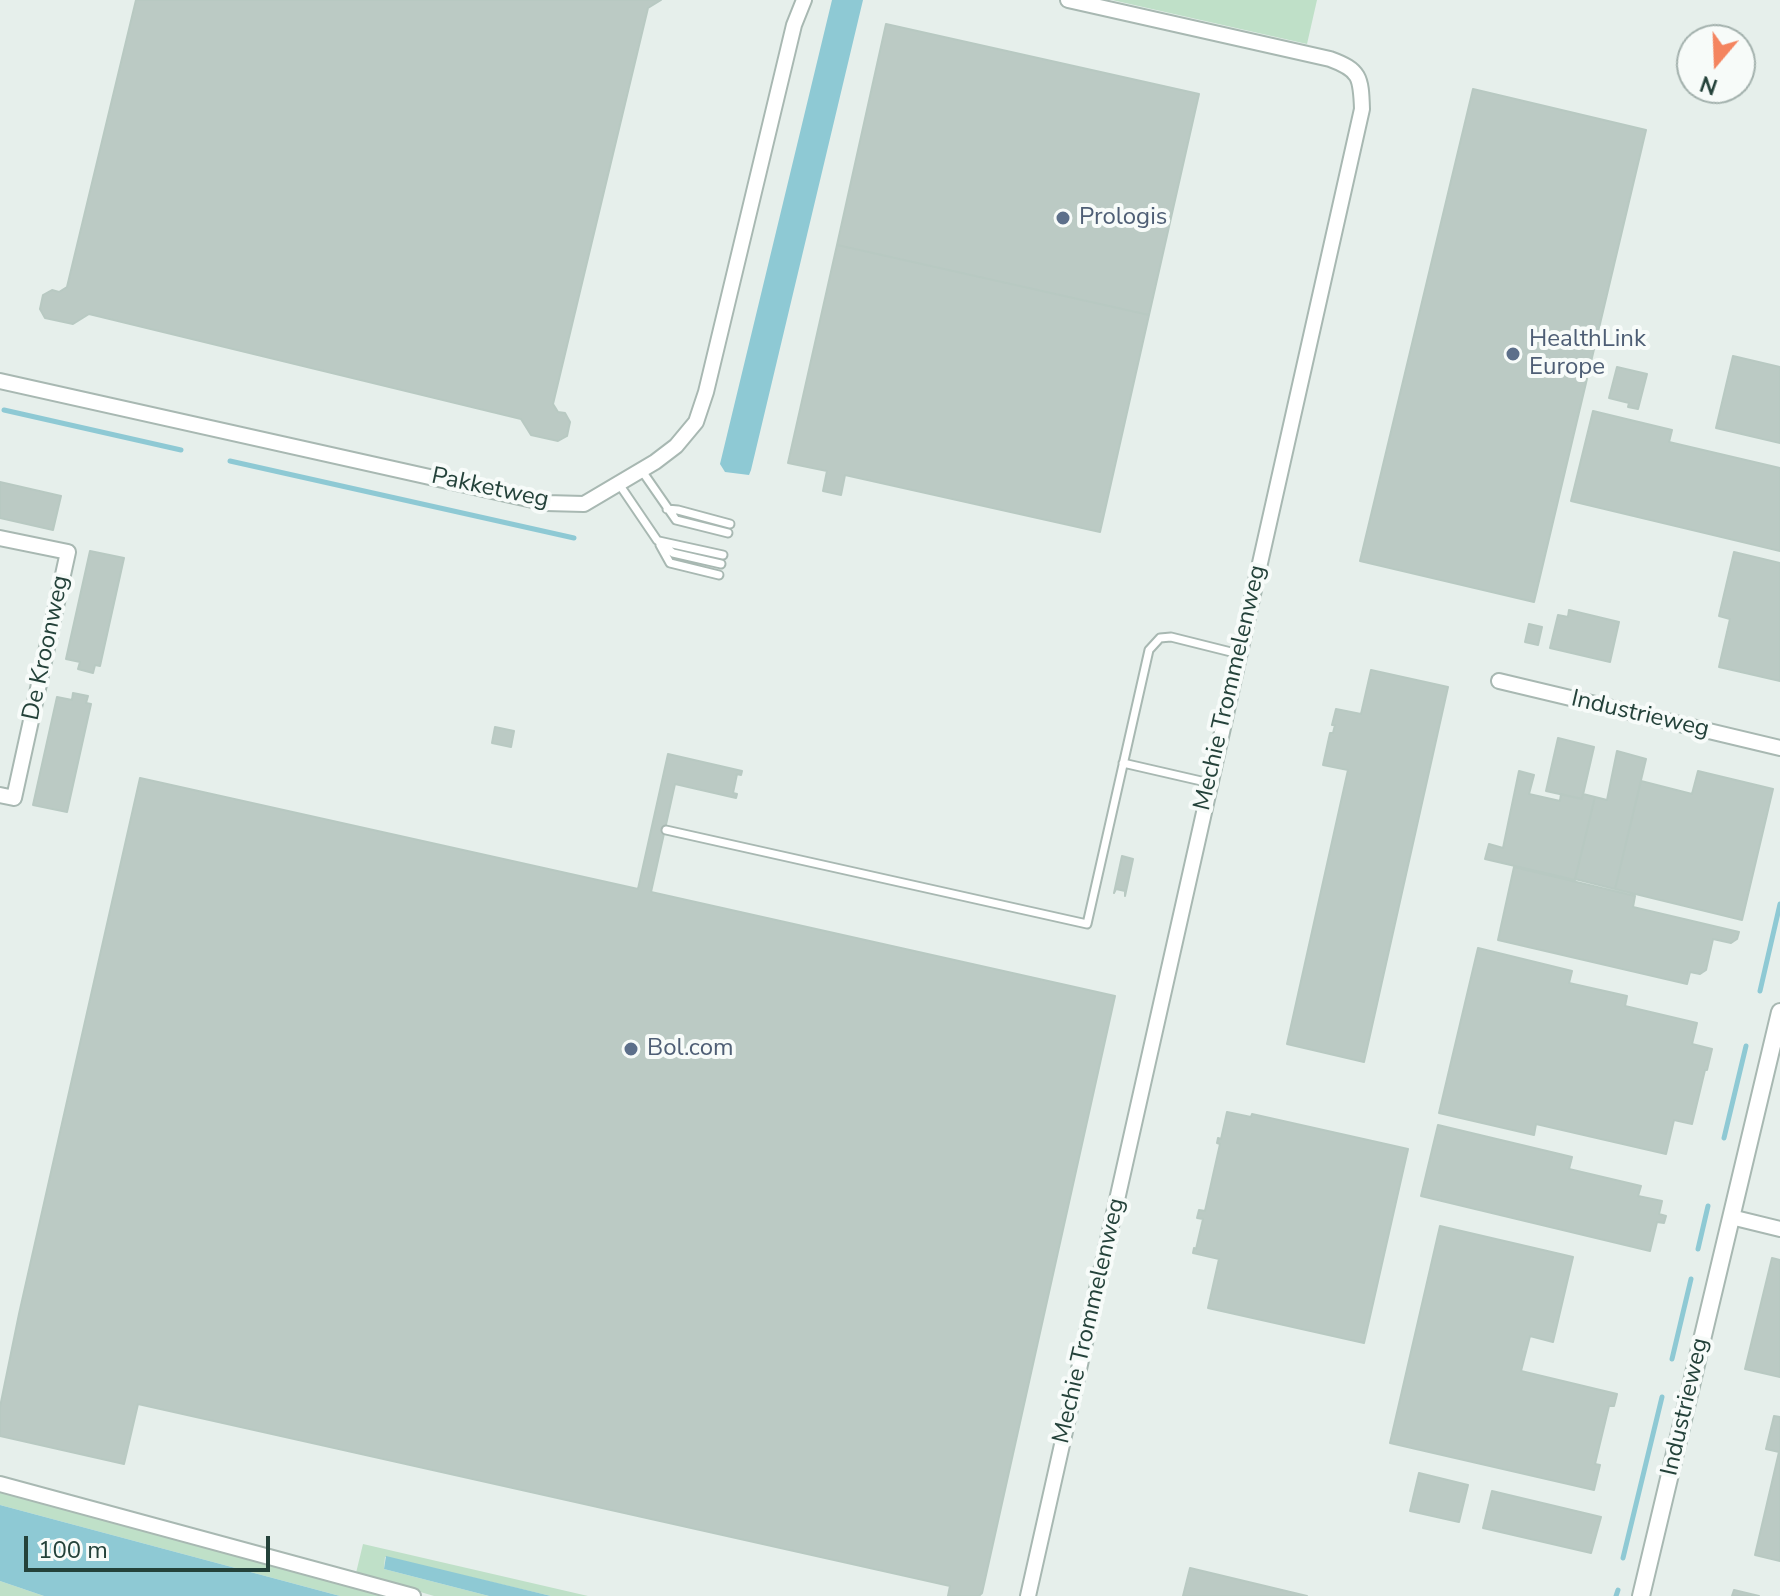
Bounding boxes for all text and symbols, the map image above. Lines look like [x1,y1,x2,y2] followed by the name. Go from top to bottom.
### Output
[1676,24,1756,104] north arrow
[1696,68,1722,102] text: N
[1079,204,1167,232] place label: Prologis
[1054,209,1072,227] marker: Prologis
[1529,326,1646,382] place label: HealthLink Europe
[1504,345,1522,363] marker: HealthLink Europe
[429,463,551,515] street label: Pakketweg
[1189,563,1273,813] street label: Mechie Trommelenweg
[18,573,76,723] street label: De Kroonweg
[1568,685,1712,745] street label: Industrieweg
[647,1035,734,1063] place label: Bol.com
[622,1040,640,1058] marker: Bol.com
[1048,1196,1132,1446] street label: Mechie Trommelenweg
[1656,1335,1716,1479] street label: Industrieweg
[28,1520,274,1570] scale bar
[38,1534,108,1566] text: 100 m

